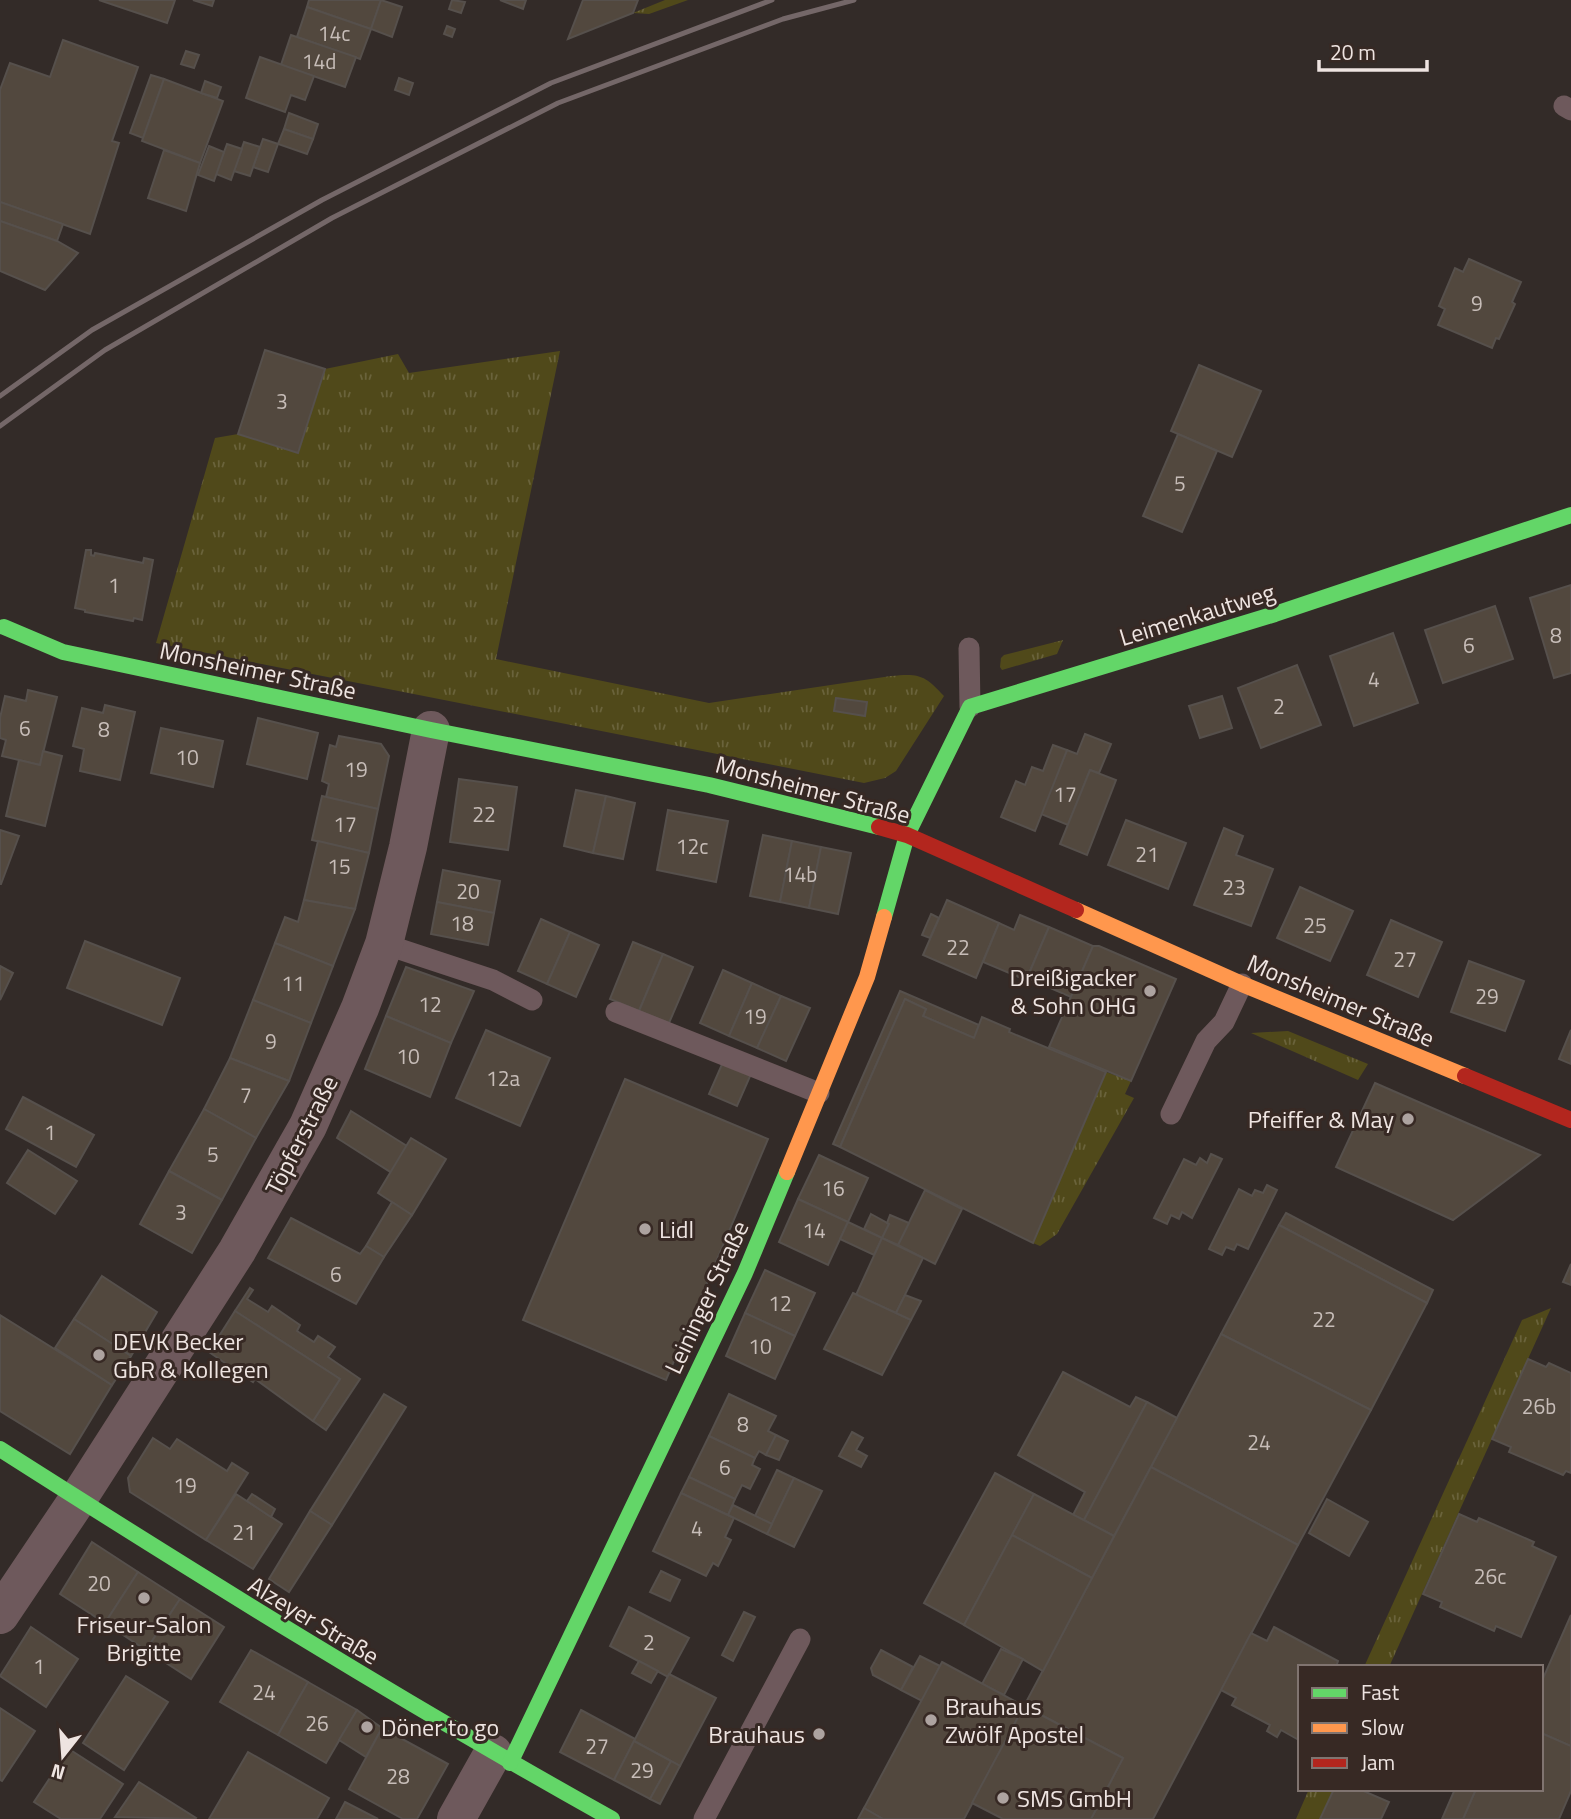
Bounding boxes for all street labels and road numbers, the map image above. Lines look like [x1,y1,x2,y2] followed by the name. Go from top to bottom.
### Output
[1115,573,1279,655] street label: Leimenkautweg
[156,632,360,708] street label: Monsheimer Straße
[712,746,914,832] street label: Monsheimer Straße
[1242,944,1440,1056] street label: Monsheimer Straße
[256,1069,346,1201] street label: Töpferstraße
[655,1215,757,1379] street label: Leininger Straße
[242,1567,386,1673] street label: Alzeyer Straße

